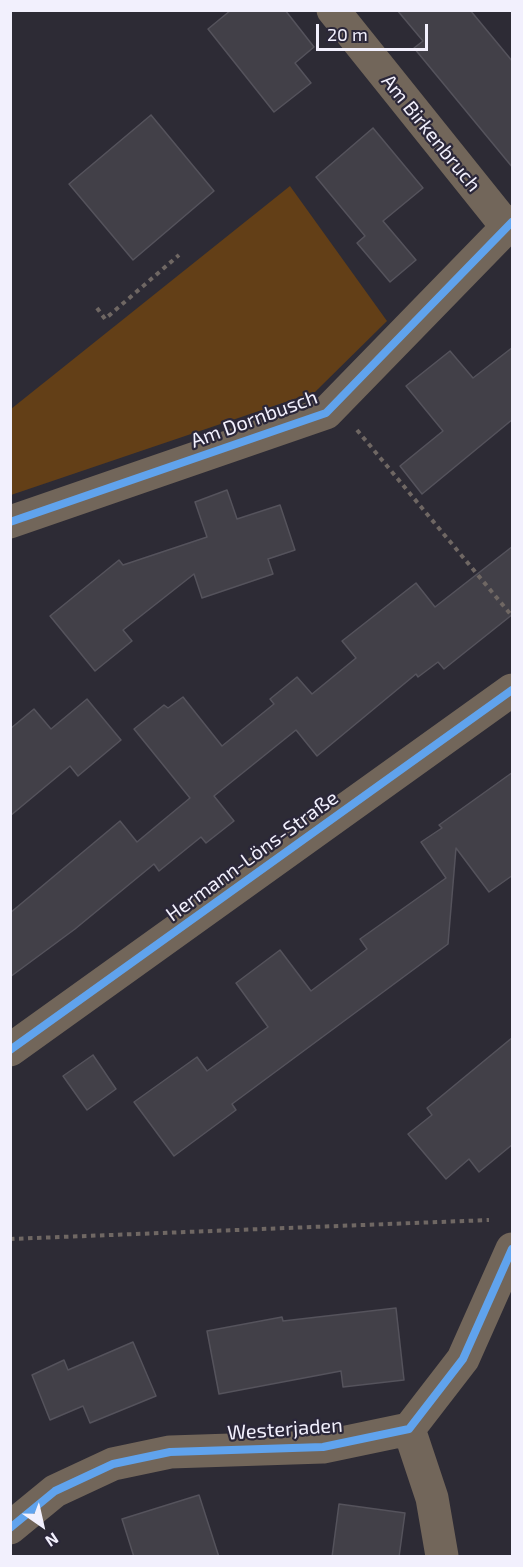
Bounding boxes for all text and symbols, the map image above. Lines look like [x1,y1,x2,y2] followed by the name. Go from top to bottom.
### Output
[319,12,432,50] scale bar
[327,23,368,45] text: 20 m
[376,69,486,197] street label: Am Birkenbruch
[187,385,321,453] street label: Am Dornbusch
[161,785,343,927] street label: Hermann-Löns-Straße
[226,1413,344,1445] street label: Westerjaden
[12,1495,72,1555] north arrow
[42,1529,62,1551] text: N

